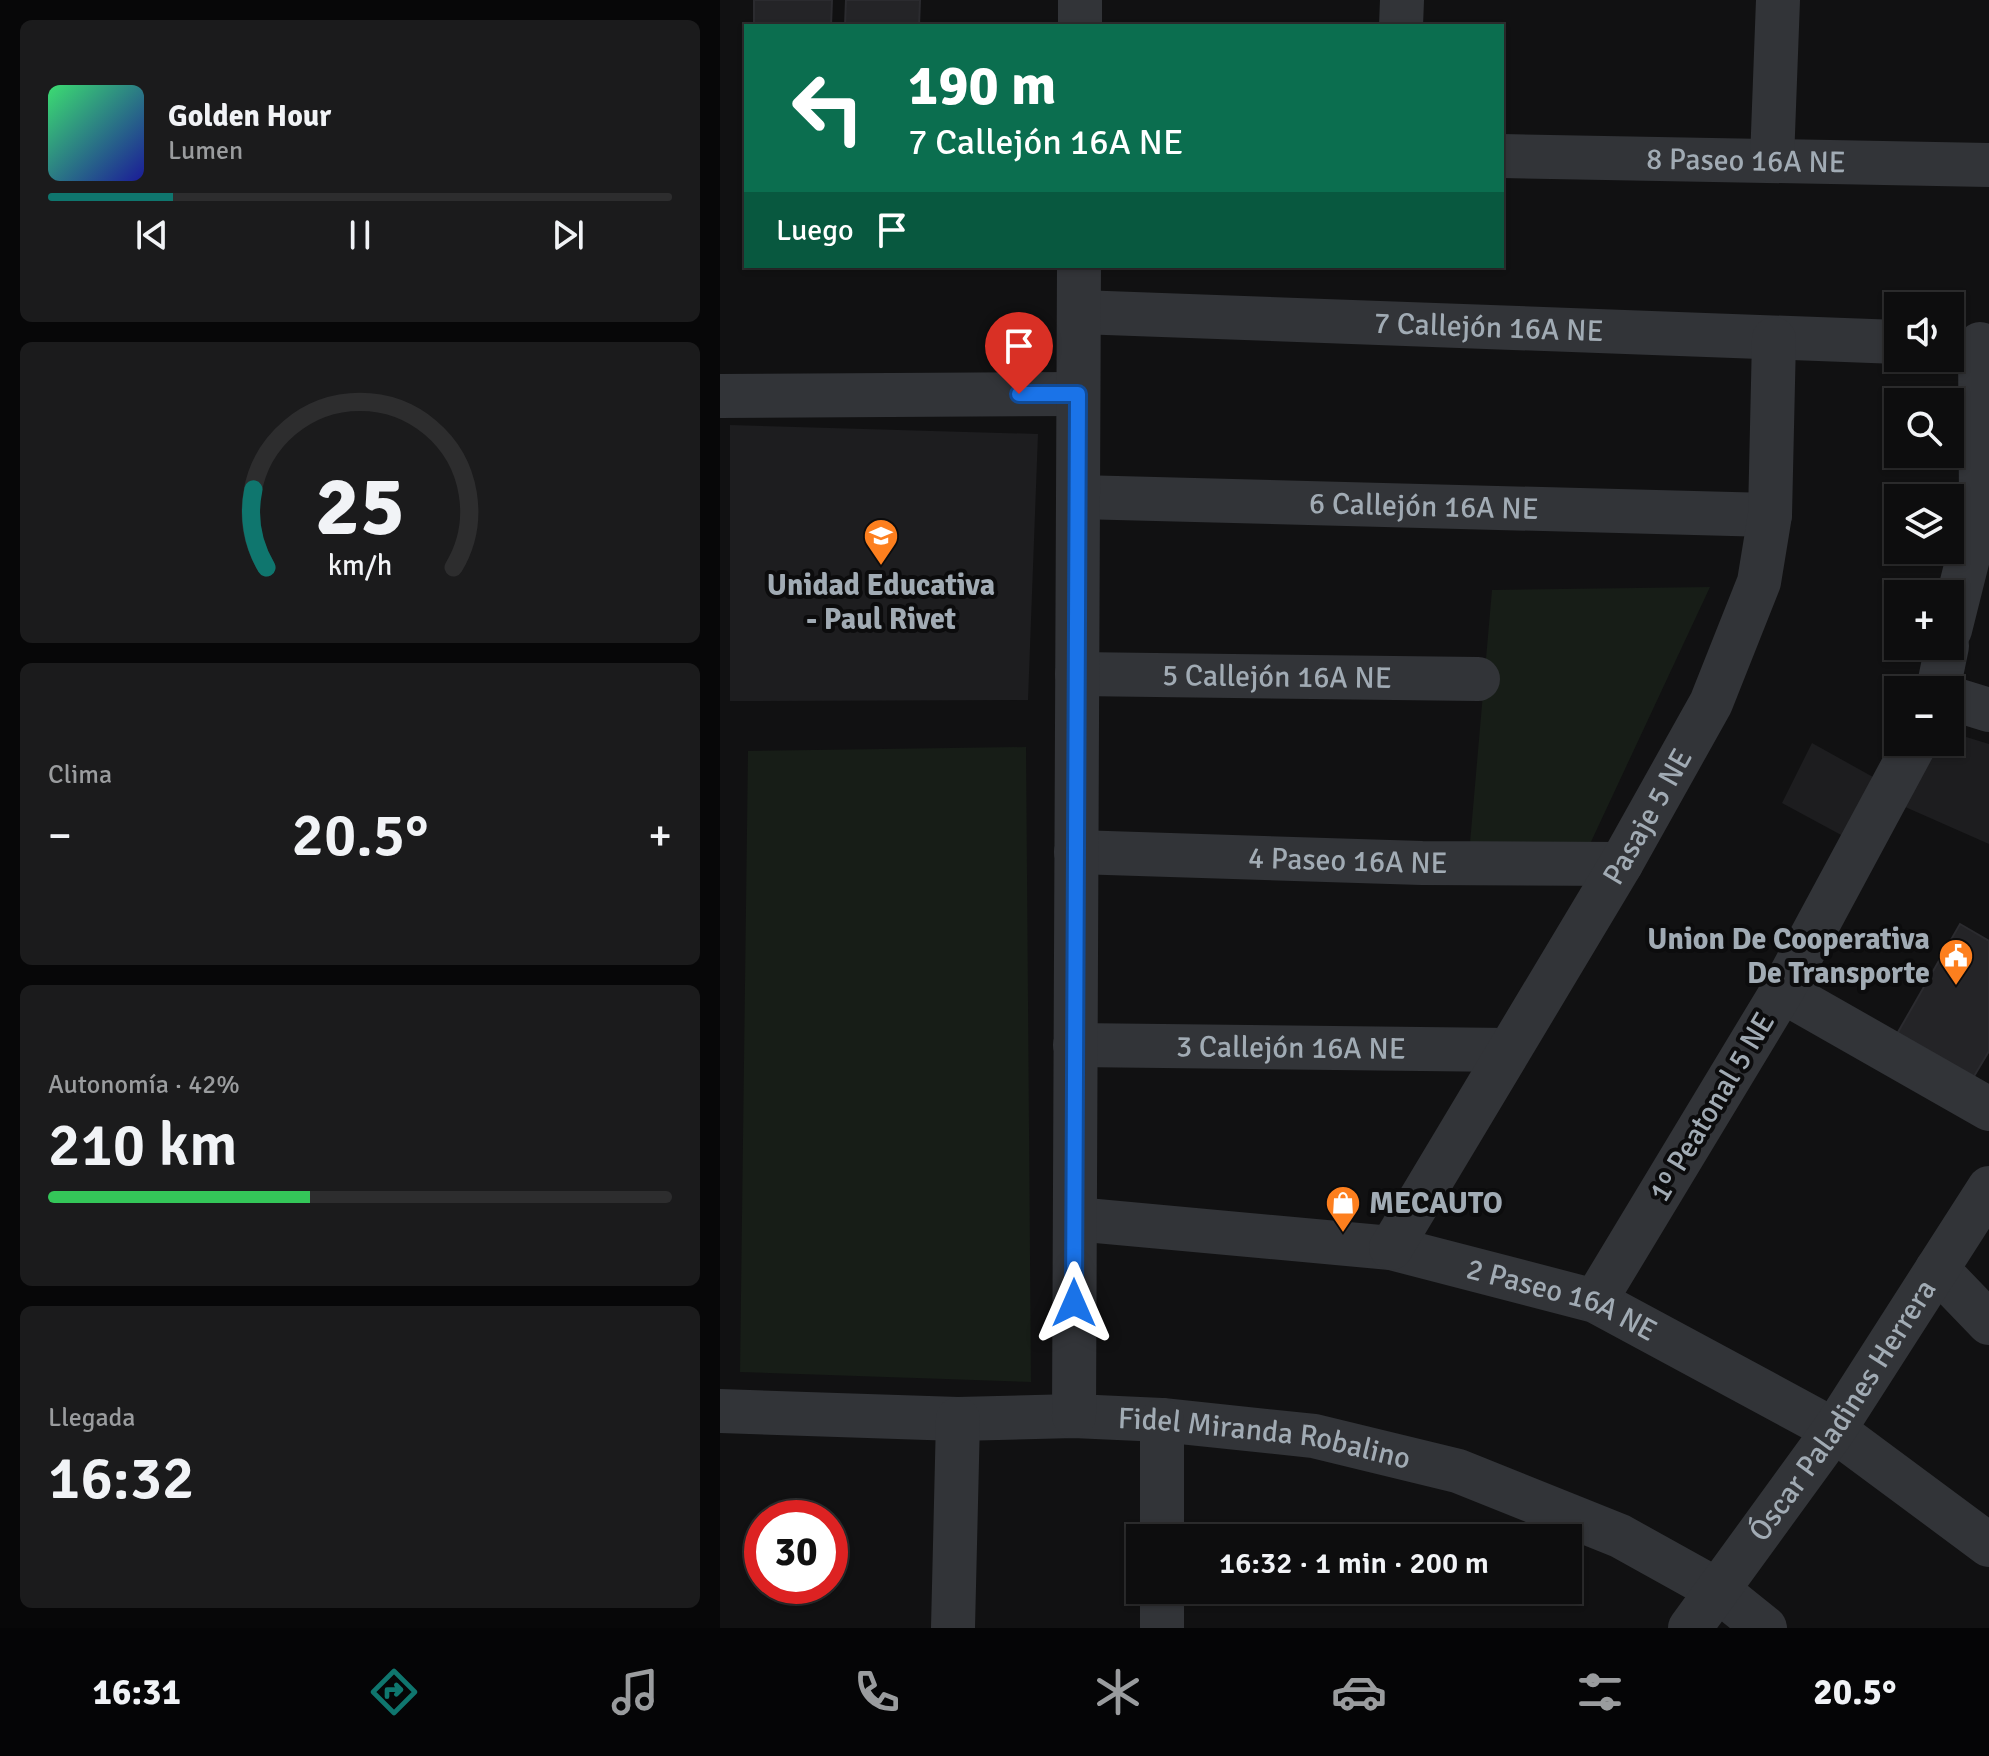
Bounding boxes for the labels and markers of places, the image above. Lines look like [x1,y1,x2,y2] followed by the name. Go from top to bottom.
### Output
[985,312,1053,394] pin
[862,517,900,567] school or university icon: Unidad Educativa - Paul Rivet
[767,567,995,638] place label: Unidad Educativa - Paul Rivet
[1647,921,1930,992] place label: Union De Cooperativa De Transporte
[1937,937,1975,987] public building icon: Union De Cooperativa De Transporte
[1324,1184,1362,1234] shop icon: MECAUTO
[1369,1185,1503,1222] place label: MECAUTO

